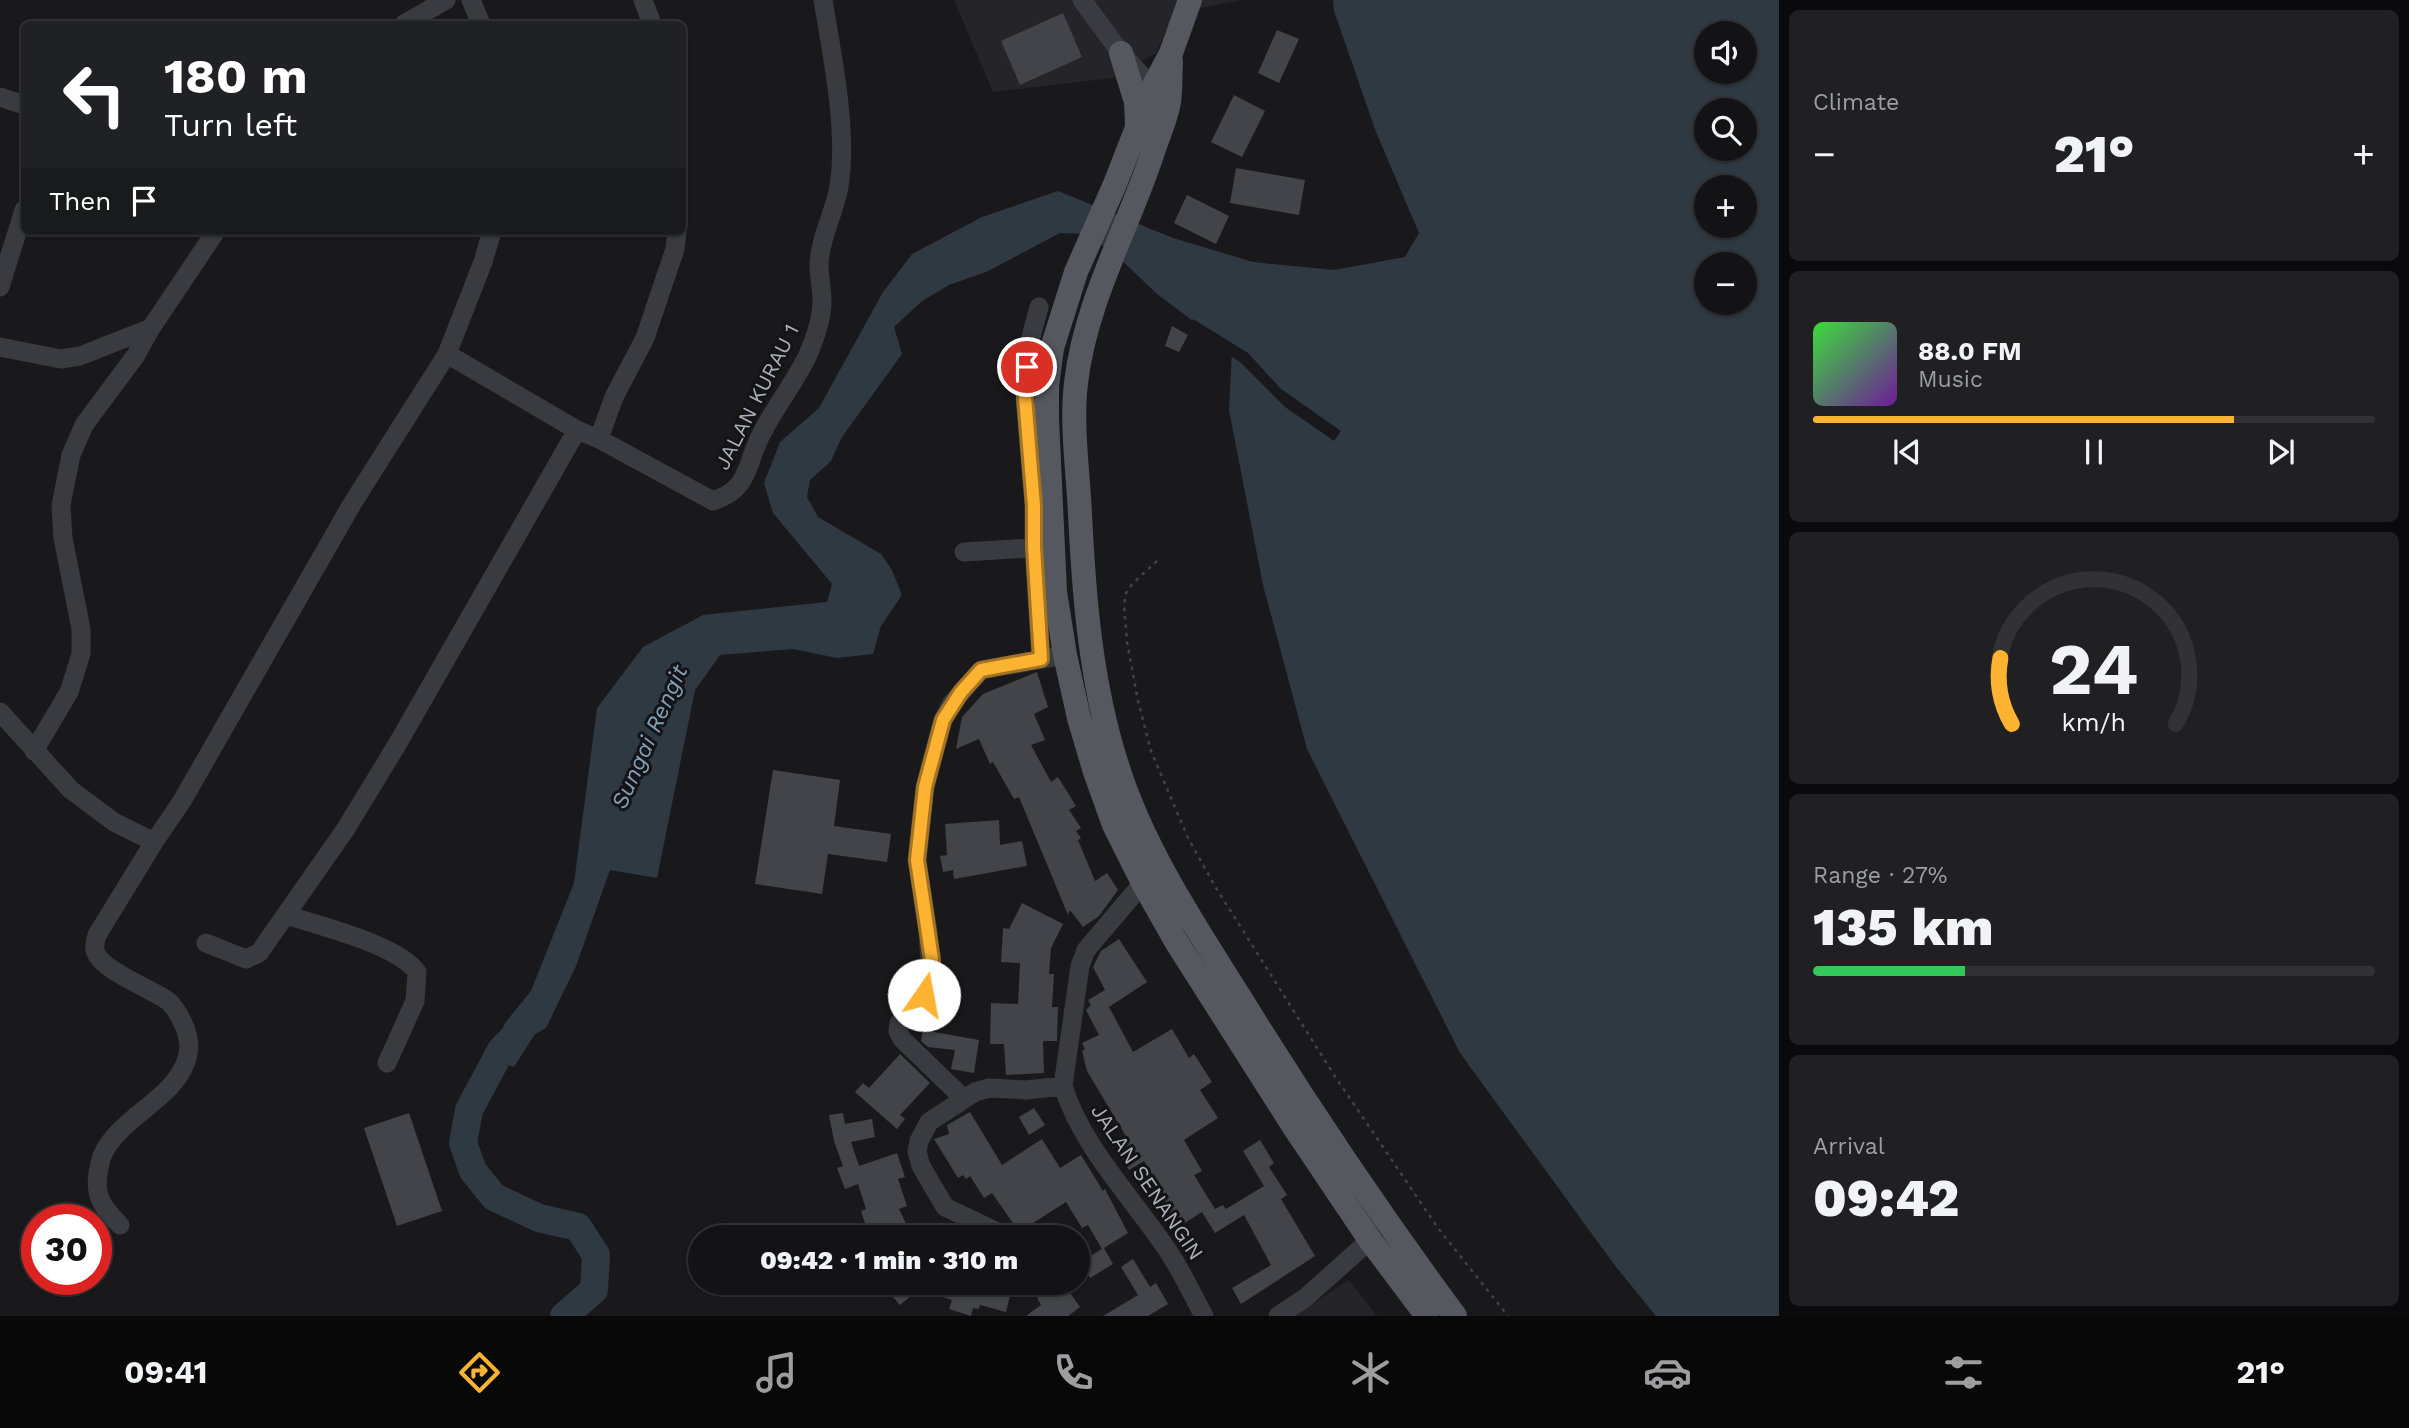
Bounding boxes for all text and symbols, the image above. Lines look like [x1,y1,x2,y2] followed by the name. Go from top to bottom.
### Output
[1694,21,1757,315] map controls
[1694,21,1757,84] button: sound
[164,47,308,105] text: 180 m
[49,49,140,140] icon: left
[1813,89,1899,116] text: Climate
[1694,98,1757,161] button: search
[164,106,297,144] text: Turn left
[2054,124,2134,185] text: 21°
[1813,132,1836,176] text: −
[2352,132,2375,176] text: +
[1694,175,1757,238] button: +
[125,182,163,220] icon: arrive
[49,186,111,216] text: Then
[1694,252,1757,315] button: −
[709,320,804,474] street label: JALAN KURAU 1
[1918,336,2022,366] text: 88.0 FM
[997,337,1057,397] pin
[1008,348,1046,386] icon: arrive
[1918,366,1983,393] text: Music
[1888,433,1926,471] icon: previous
[2075,433,2113,471] icon: pause
[2262,433,2300,471] icon: next
[2049,626,2139,712] text: 24
[606,660,694,813] water label: Sungai Rengit
[2062,708,2126,737] text: km/h
[1813,862,1947,889] text: Range · 27%
[1813,897,1994,958] text: 135 km
[887,958,961,1032] position arrow
[1086,1099,1209,1264] street label: JALAN SENANGIN
[1813,1133,1885,1160] text: Arrival
[1813,1168,1959,1229] text: 09:42
[21,1204,112,1295] speed limit sign: 30
[760,1245,1018,1275] text: 09:42 · 1 min · 310 m
[455,1348,504,1397] icon: directions
[752,1348,801,1397] icon: music
[1049,1348,1098,1397] icon: phone
[1346,1348,1395,1397] icon: climate
[1643,1348,1692,1397] icon: car
[1939,1348,1988,1397] icon: filters
[124,1353,208,1391] text: 09:41
[2236,1353,2285,1391] text: 21°

